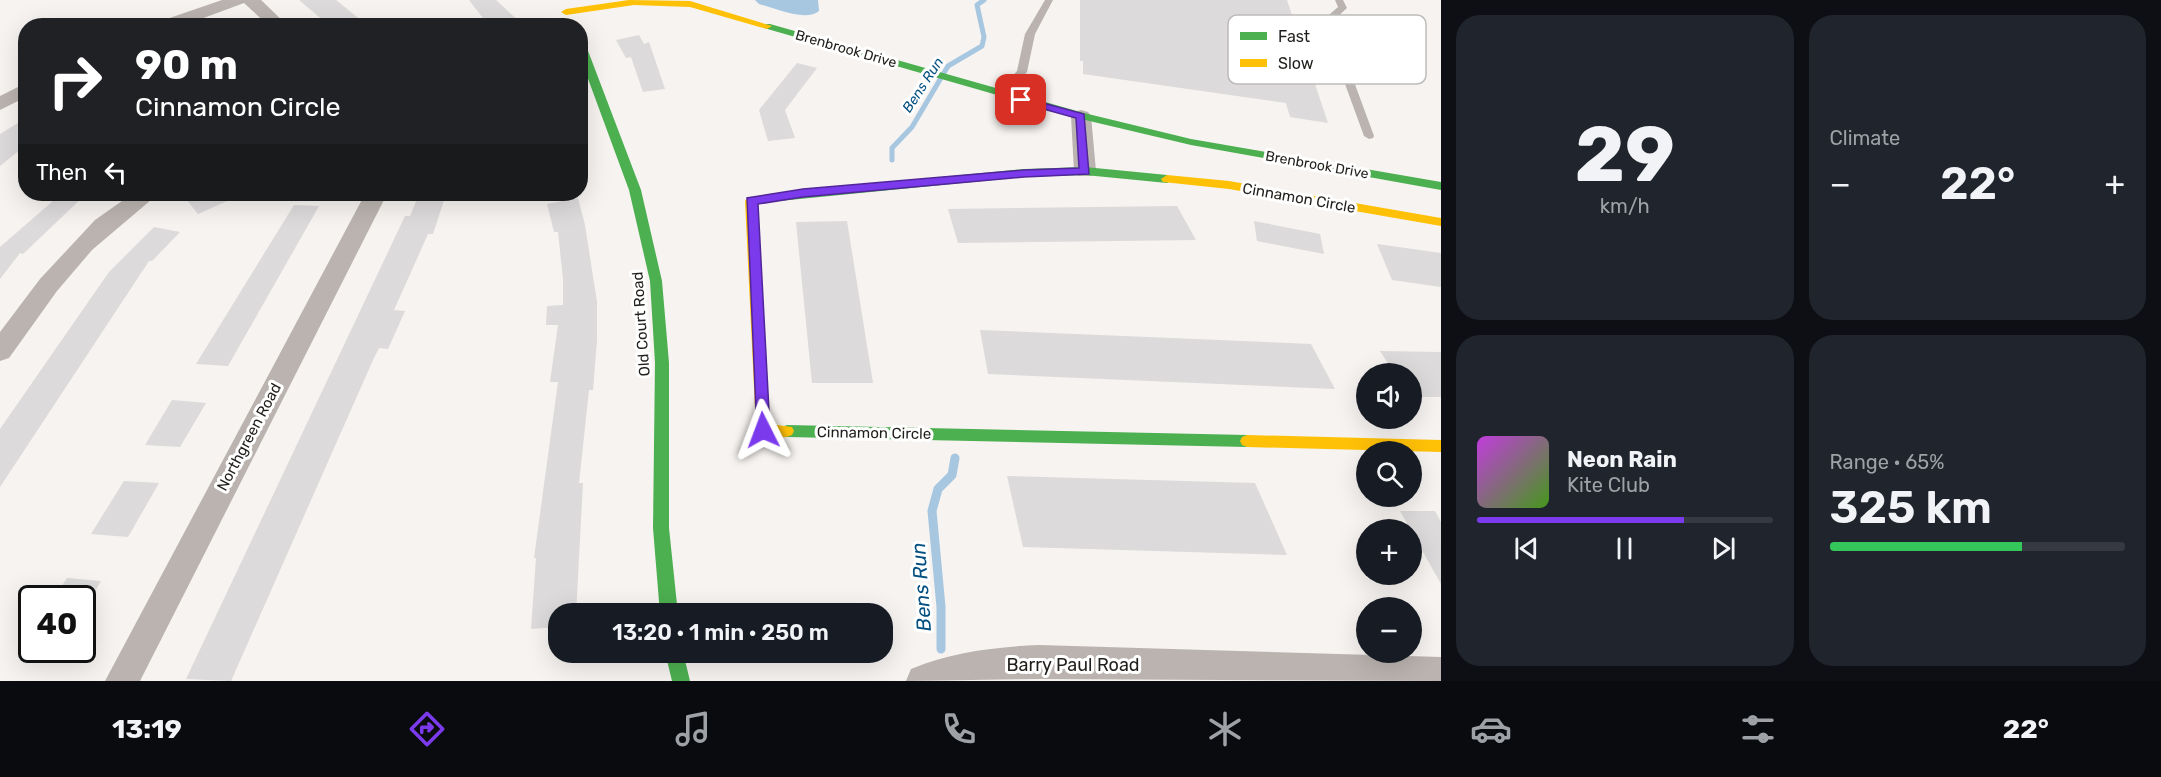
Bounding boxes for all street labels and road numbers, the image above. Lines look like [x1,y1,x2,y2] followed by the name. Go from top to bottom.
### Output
[793,26,899,72] street label: Brenbrook Drive
[1264,148,1370,182] street label: Brenbrook Drive
[1241,179,1357,217] street label: Cinnamon Circle
[628,271,654,377] street label: Old Court Road
[213,380,285,494] street label: Northgreen Road
[817,423,931,443] street label: Cinnamon Circle
[1006,654,1140,676] street label: Barry Paul Road

